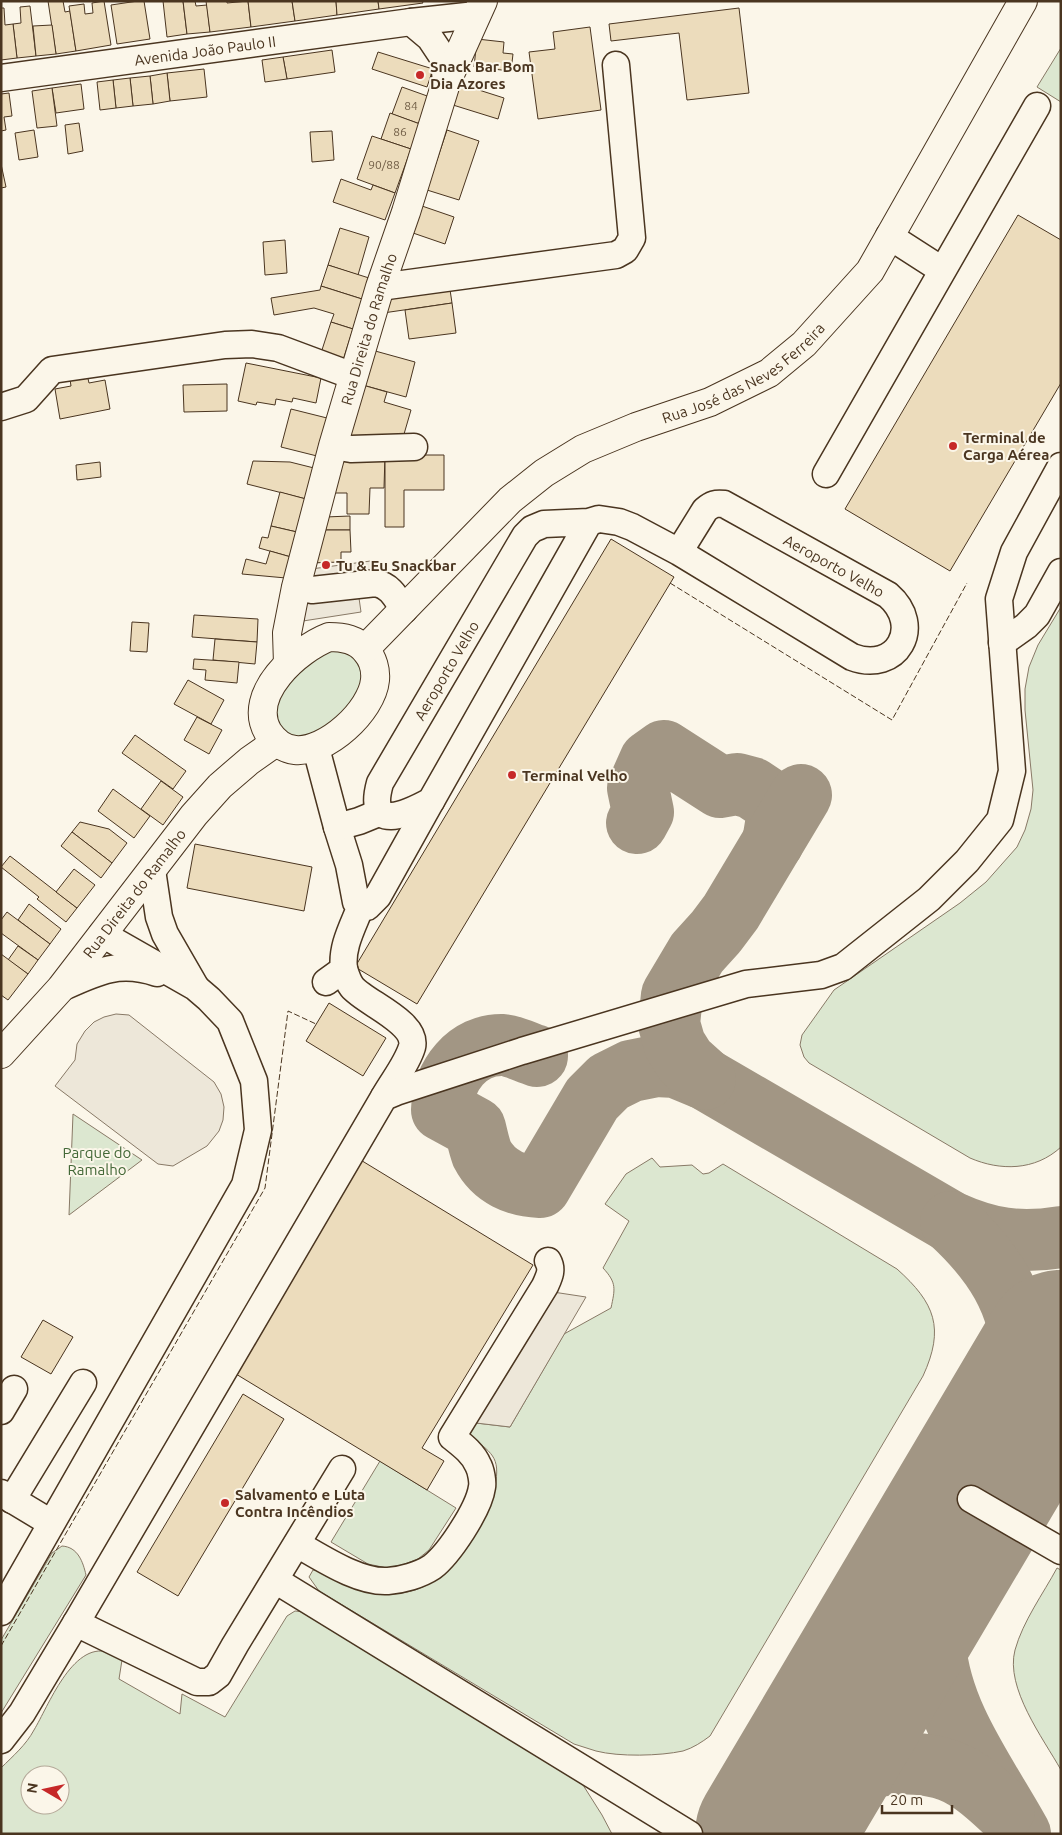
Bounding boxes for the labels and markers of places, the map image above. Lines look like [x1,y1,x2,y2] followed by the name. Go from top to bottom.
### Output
[430,58,535,92] place label: Snack Bar Bom Dia Azores
[414,69,426,81] marker: Snack Bar Bom Dia Azores
[963,429,1049,463] place label: Terminal de Carga Aérea
[947,440,959,452] marker: Terminal de Carga Aérea
[336,557,457,574] place label: Tu & Eu Snackbar
[320,559,332,571] marker: Tu & Eu Snackbar
[522,767,628,784] place label: Terminal Velho
[506,769,518,781] marker: Terminal Velho
[235,1486,365,1520] place label: Salvamento e Luta Contra Incêndios
[219,1497,231,1509] marker: Salvamento e Luta Contra Incêndios

